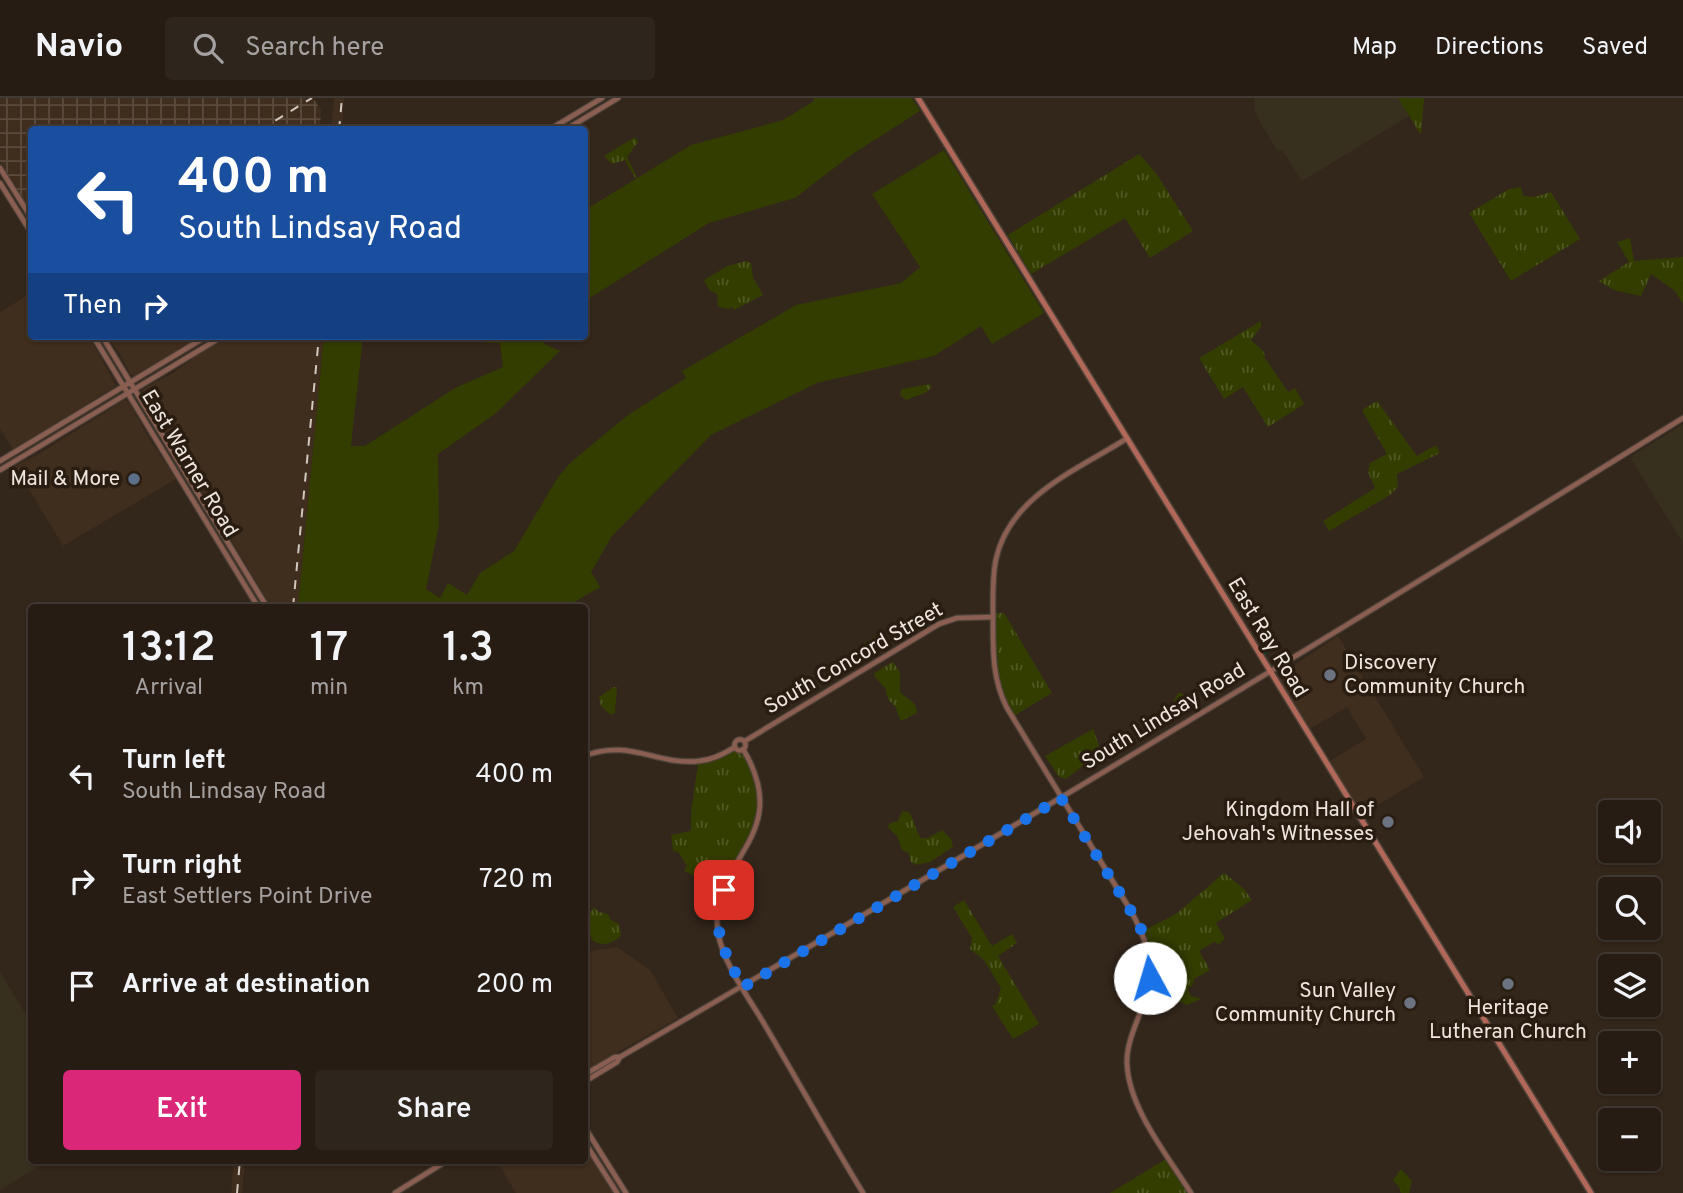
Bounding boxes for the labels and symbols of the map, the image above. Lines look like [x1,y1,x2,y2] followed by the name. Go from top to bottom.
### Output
[134,385,244,543] street label: East Warner Road
[10,466,120,493] place label: Mail & More
[126,471,142,487] marker: Mail & More
[1221,573,1313,703] street label: East Ray Road
[760,597,948,721] street label: South Concord Street
[1344,650,1525,701] place label: Discovery Community Church
[1077,657,1251,777] street label: South Lindsay Road
[1322,667,1338,683] marker: Discovery Community Church
[1182,797,1374,848] place label: Kingdom Hall of Jehovah's Witnesses
[1380,814,1396,830] marker: Kingdom Hall of Jehovah's Witnesses
[694,860,754,920] pin
[1113,941,1187,1015] position arrow
[1500,976,1516,992] marker: Heritage Lutheran Church
[1215,978,1396,1029] place label: Sun Valley Community Church
[1402,995,1418,1011] marker: Sun Valley Community Church
[1429,995,1587,1046] place label: Heritage Lutheran Church

